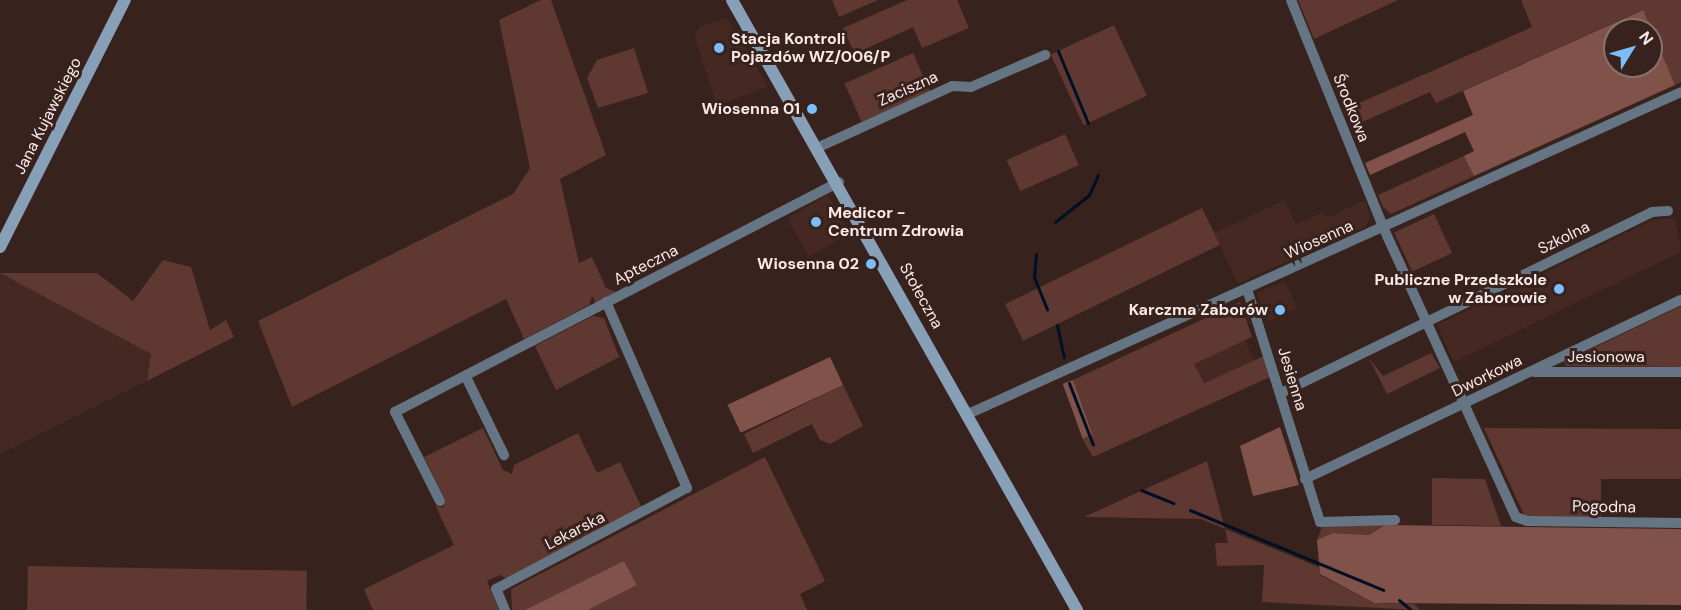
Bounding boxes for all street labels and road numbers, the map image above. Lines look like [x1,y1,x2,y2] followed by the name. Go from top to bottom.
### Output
[10,54,86,178] street label: Jana Kujawskiego
[875,67,941,111] street label: Zaciszna
[1329,71,1373,145] street label: Środkowa
[1282,216,1356,264] street label: Wiosenna
[1535,217,1593,259] street label: Szkolna
[611,241,681,289] street label: Apteczna
[895,260,947,332] street label: Stołeczna
[1273,345,1311,413] street label: Jesienna
[1567,347,1645,367] street label: Jesionowa
[1449,351,1525,401] street label: Dworkowa
[1572,497,1636,517] street label: Pogodna
[542,508,608,554] street label: Lekarska

